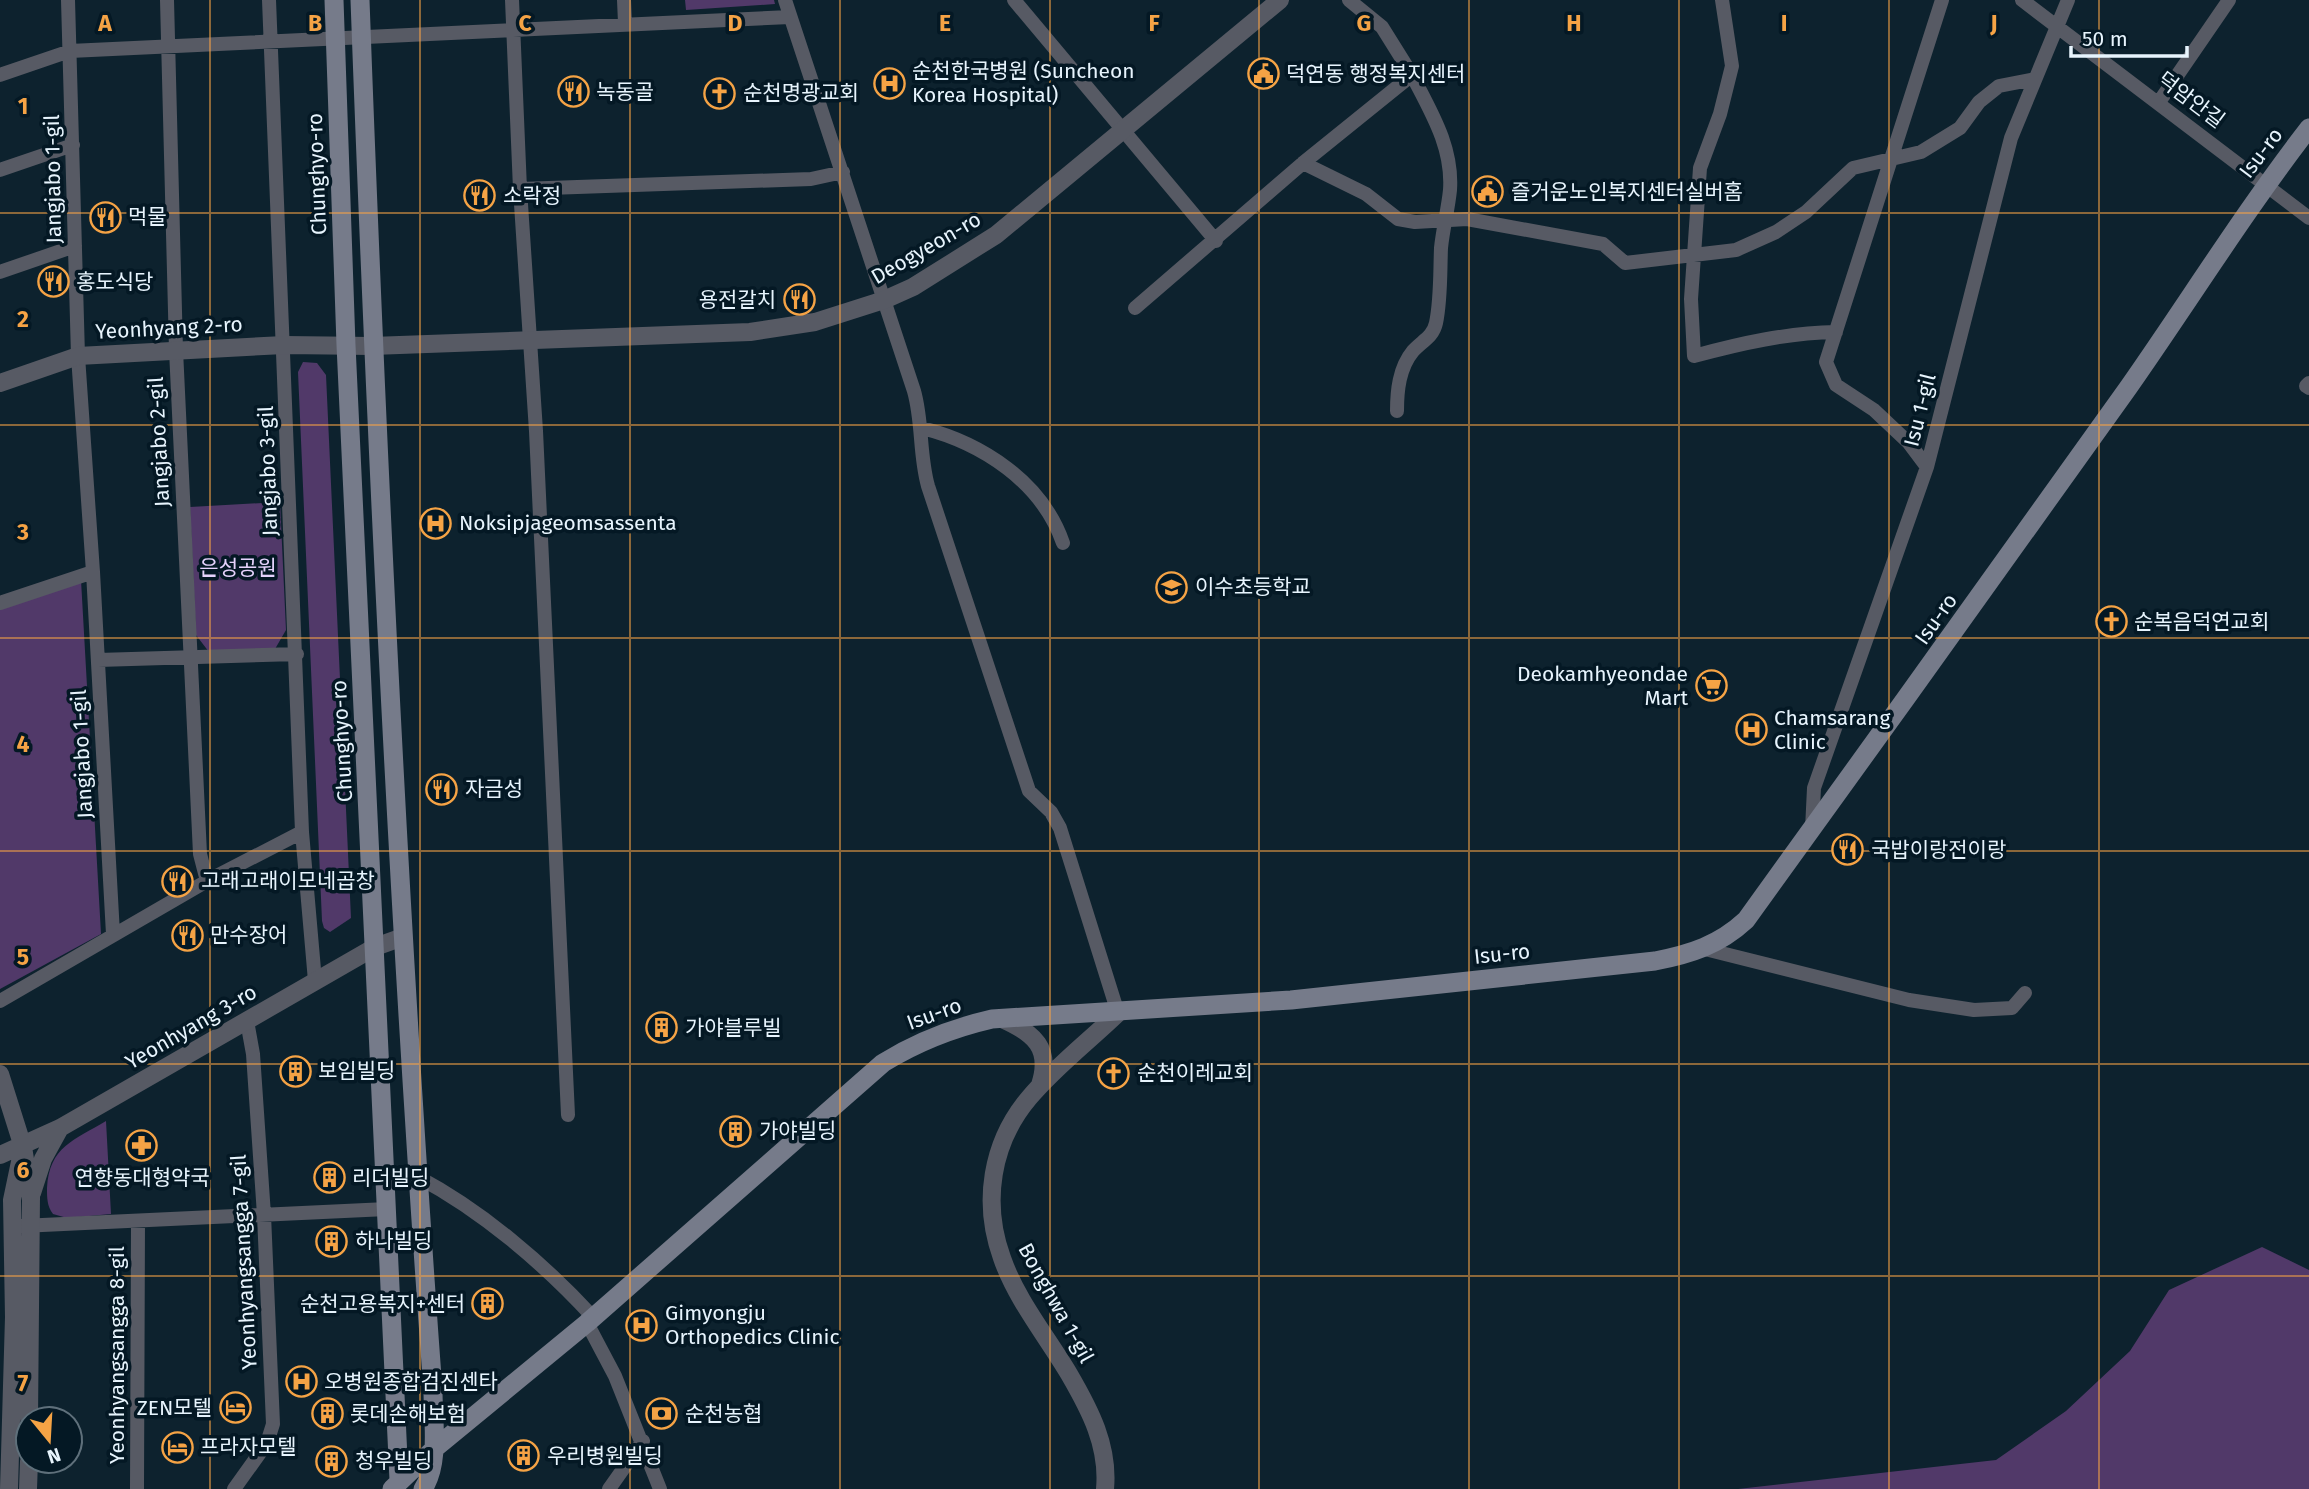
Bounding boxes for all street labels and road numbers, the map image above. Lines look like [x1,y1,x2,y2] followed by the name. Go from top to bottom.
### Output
[2152,66,2230,134] street label: 덕암안길
[302,112,332,236] street label: Chunghyo-ro
[39,114,67,244] street label: Jangjabo 1-gil
[2234,123,2288,183] street label: Isu-ro
[866,206,986,290] street label: Deogyeon-ro
[95,311,243,345] street label: Yeonhyang 2-ro
[1898,371,1942,449] street label: Isu 1-gil
[143,376,175,508] street label: Jangjabo 2-gil
[253,405,283,537] street label: Jangjabo 3-gil
[1909,588,1963,650] street label: Isu-ro
[326,679,358,803] street label: Chunghyo-ro
[66,689,98,819] street label: Jangjabo 1-gil
[1473,938,1531,970] street label: Isu-ro
[121,979,261,1075] street label: Yeonhyang 3-ro
[903,992,965,1036] street label: Isu-ro
[225,1154,263,1370] street label: Yeonhyangsangga 7-gil
[1012,1239,1100,1367] street label: Bonghwa 1-gil
[104,1246,130,1464] street label: Yeonhyangsangga 8-gil

